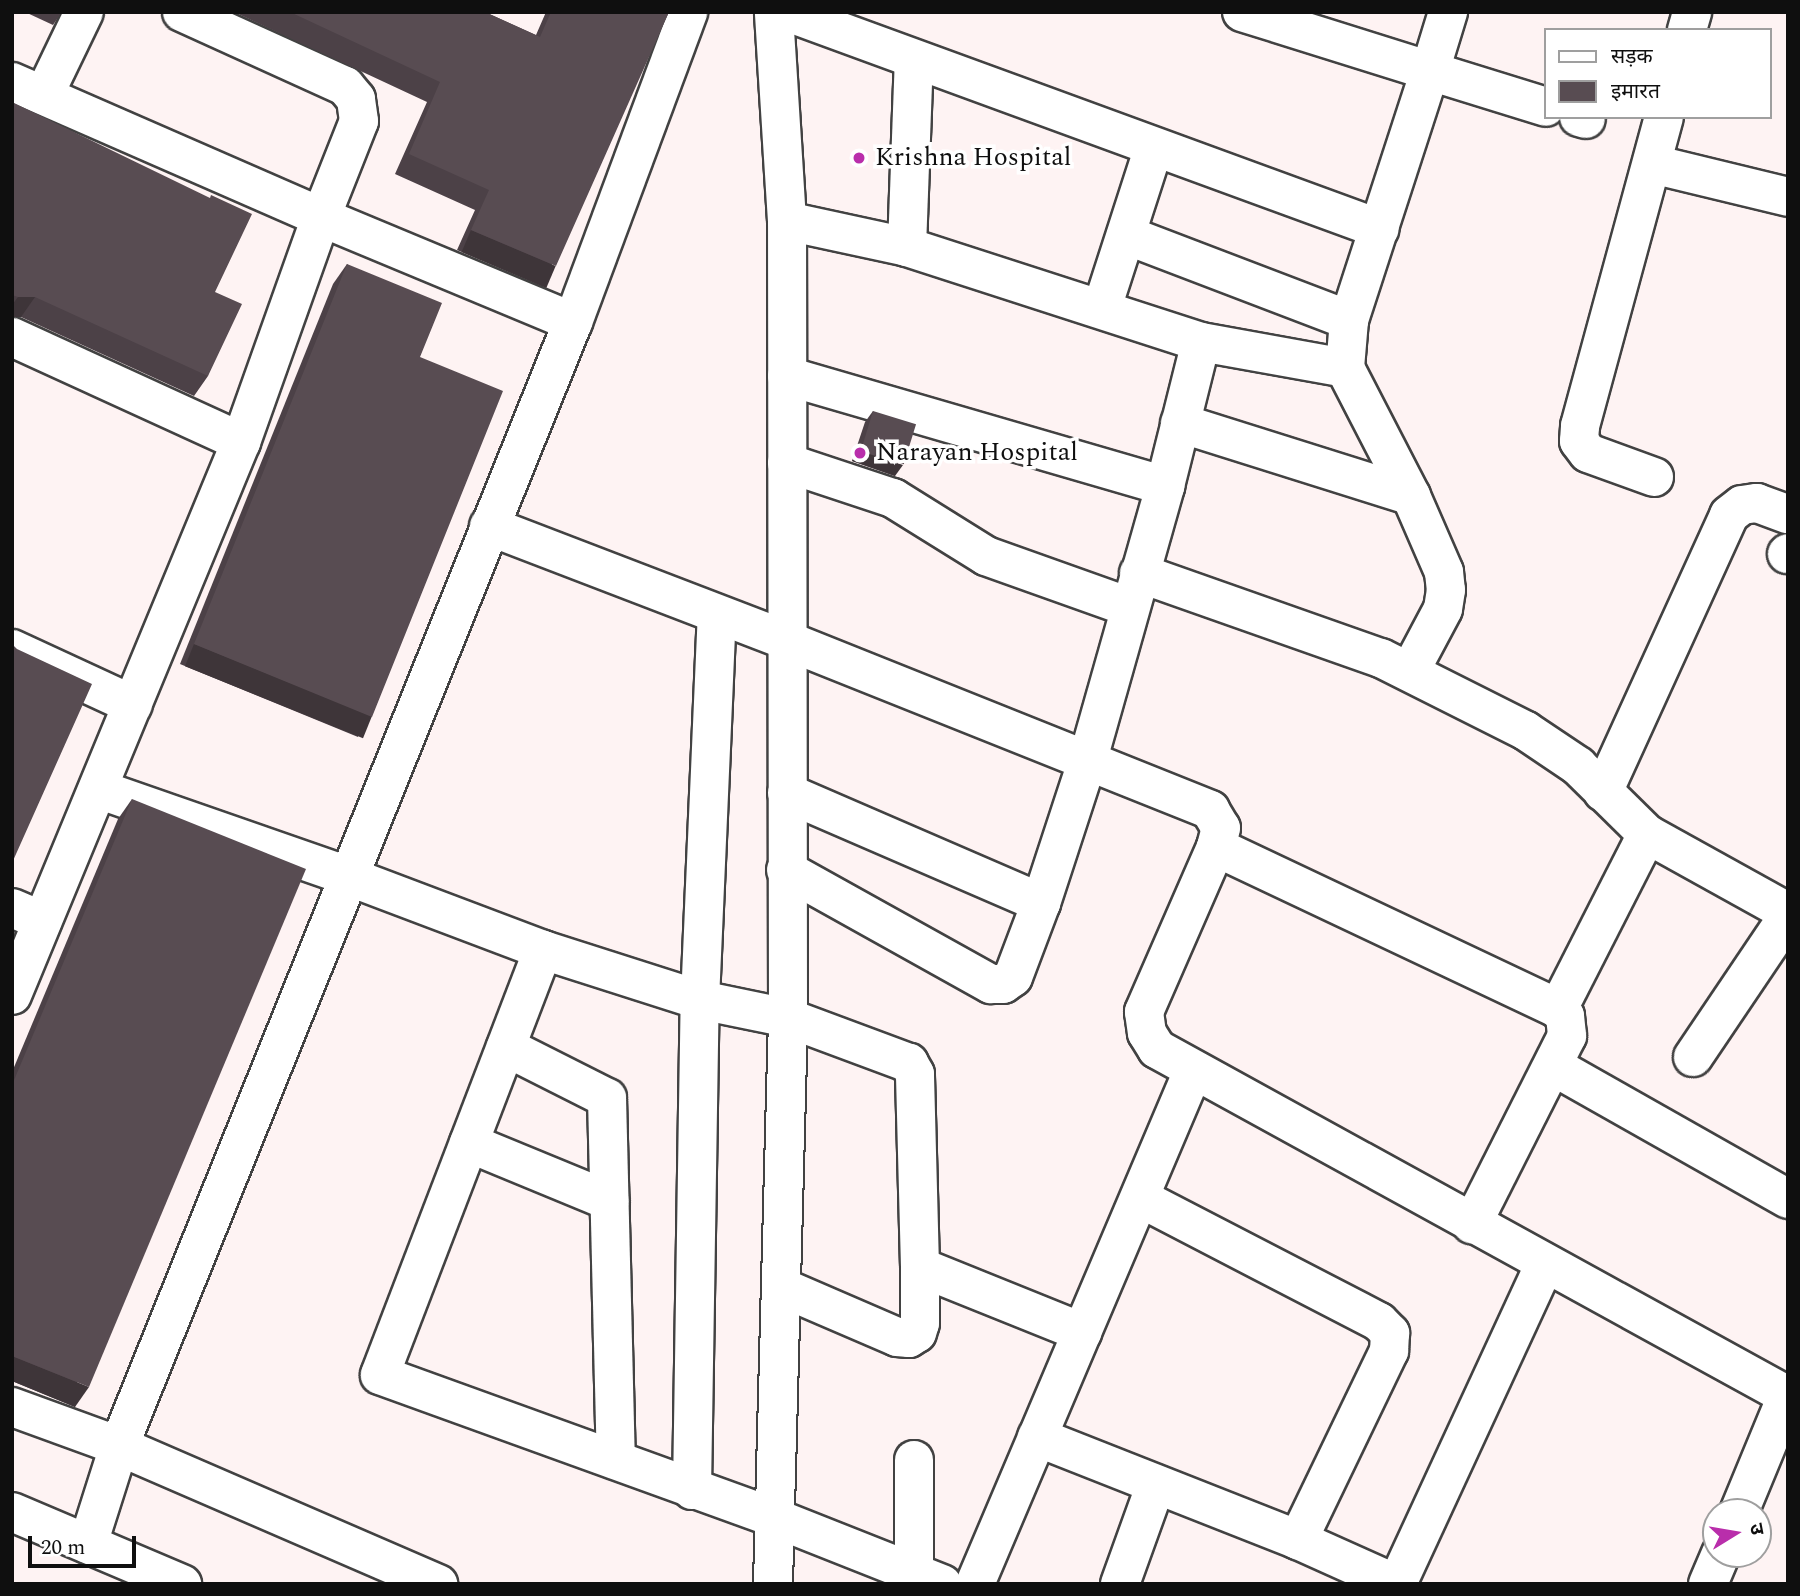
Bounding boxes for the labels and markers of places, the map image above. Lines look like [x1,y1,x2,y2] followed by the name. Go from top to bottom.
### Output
[875,142,1071,174] place label: Krishna Hospital
[849,148,869,168] marker: Krishna Hospital
[876,437,1078,469] place label: Narayan Hospital
[850,443,870,463] marker: Narayan Hospital

